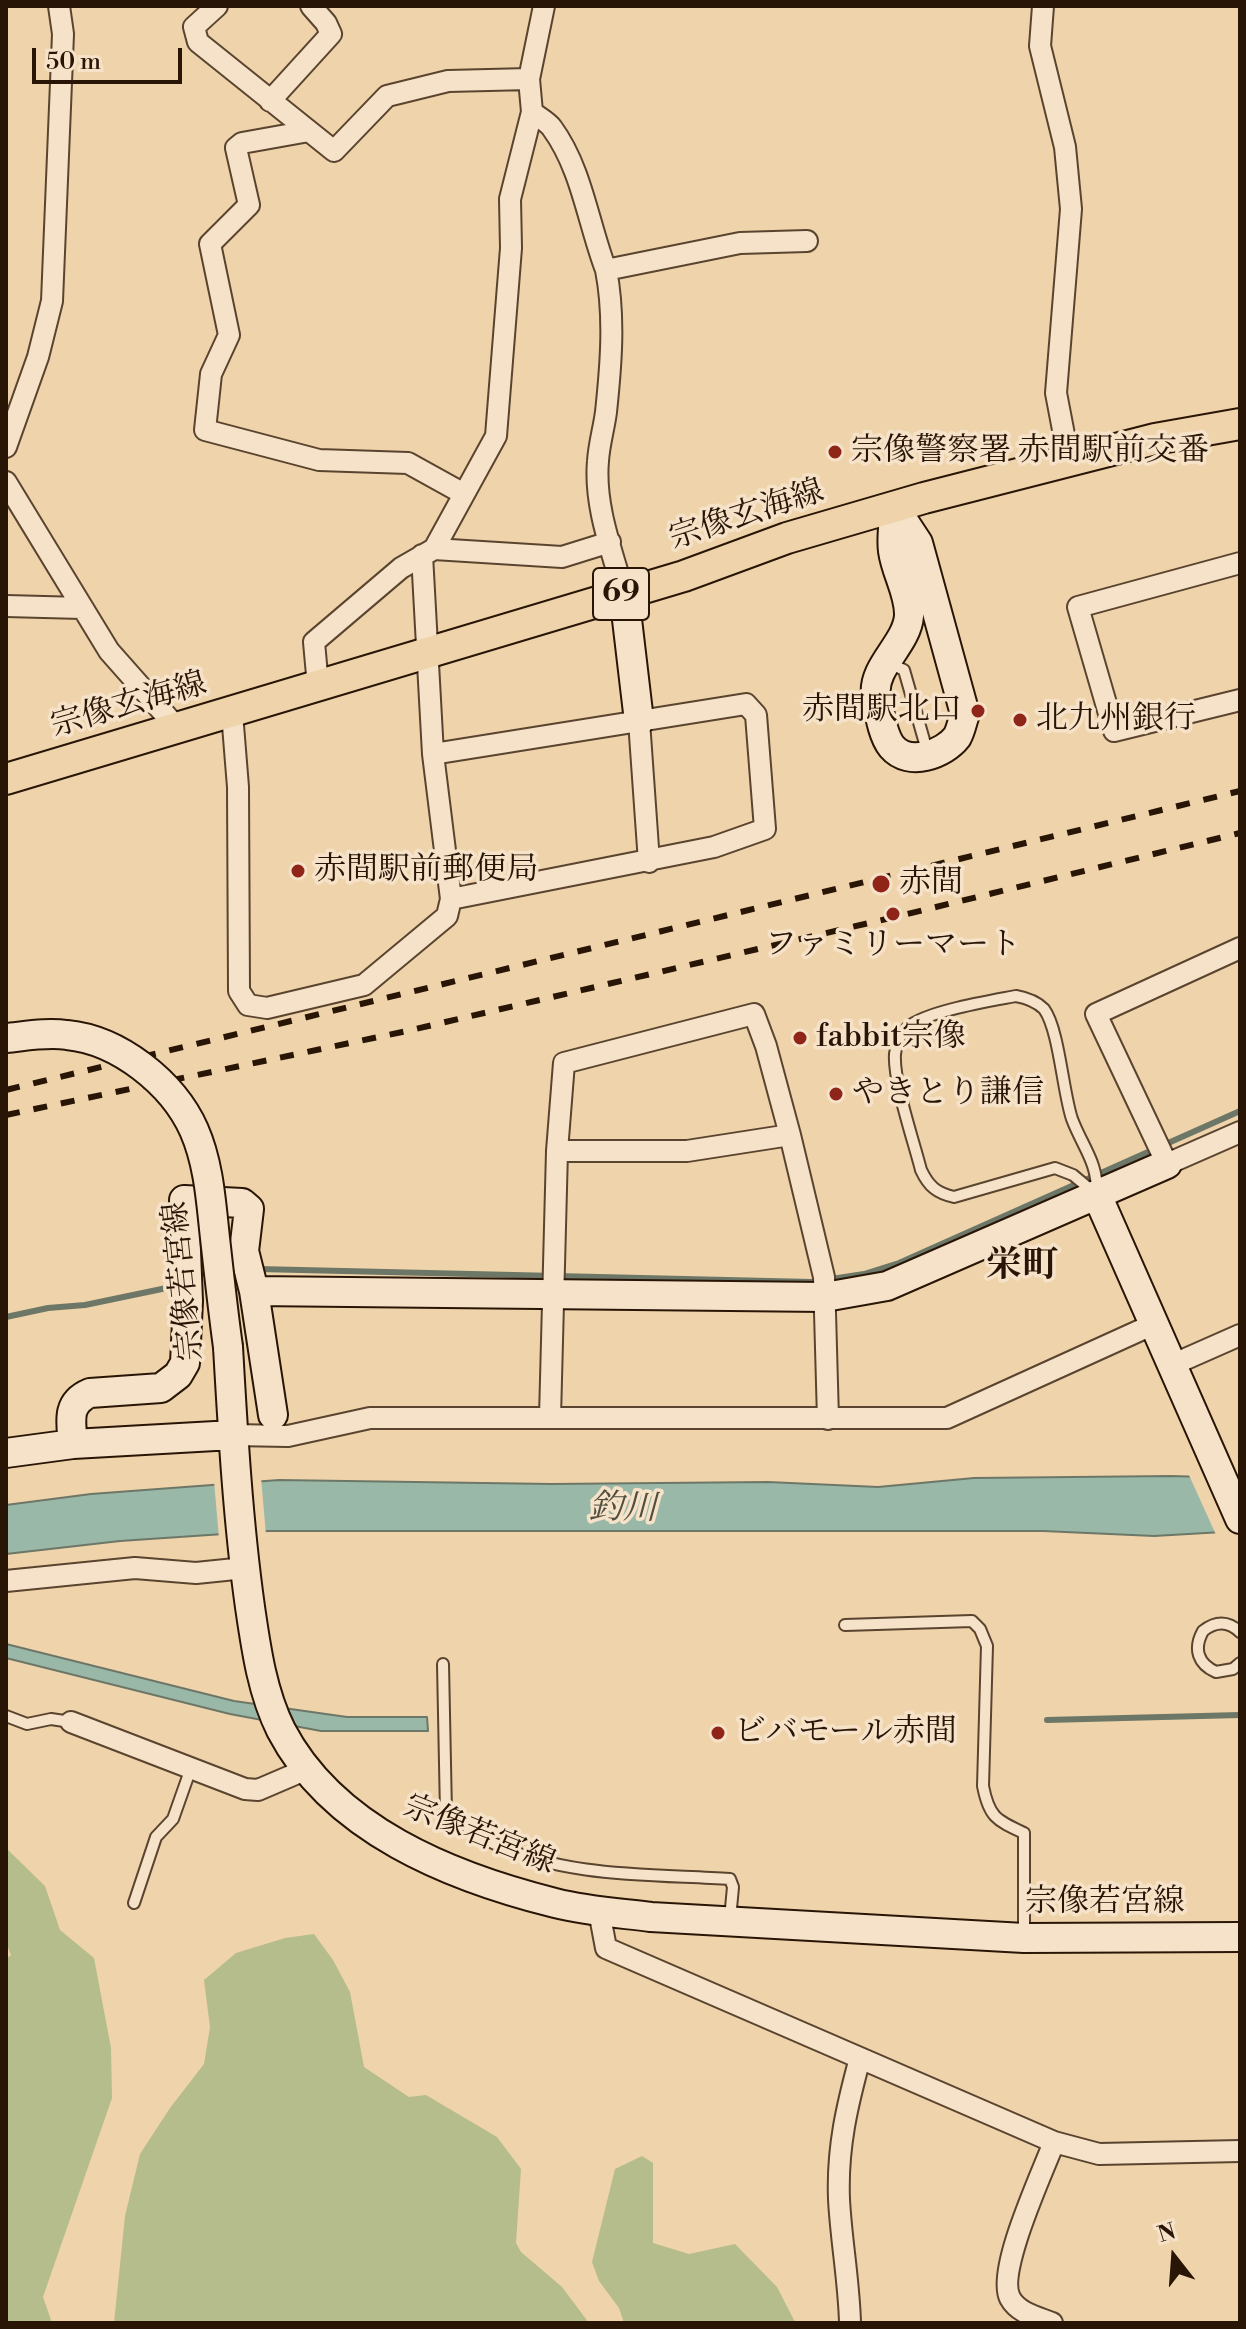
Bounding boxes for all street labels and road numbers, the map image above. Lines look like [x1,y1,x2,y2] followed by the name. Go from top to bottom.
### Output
[665,473,829,559] street label: 宗像玄海線
[593,568,649,620] road number: 69
[47,665,211,747] street label: 宗像玄海線
[158,1199,212,1363] street label: 宗像若宮線
[398,1788,560,1884] street label: 宗像若宮線
[1025,1884,1185,1922] street label: 宗像若宮線

